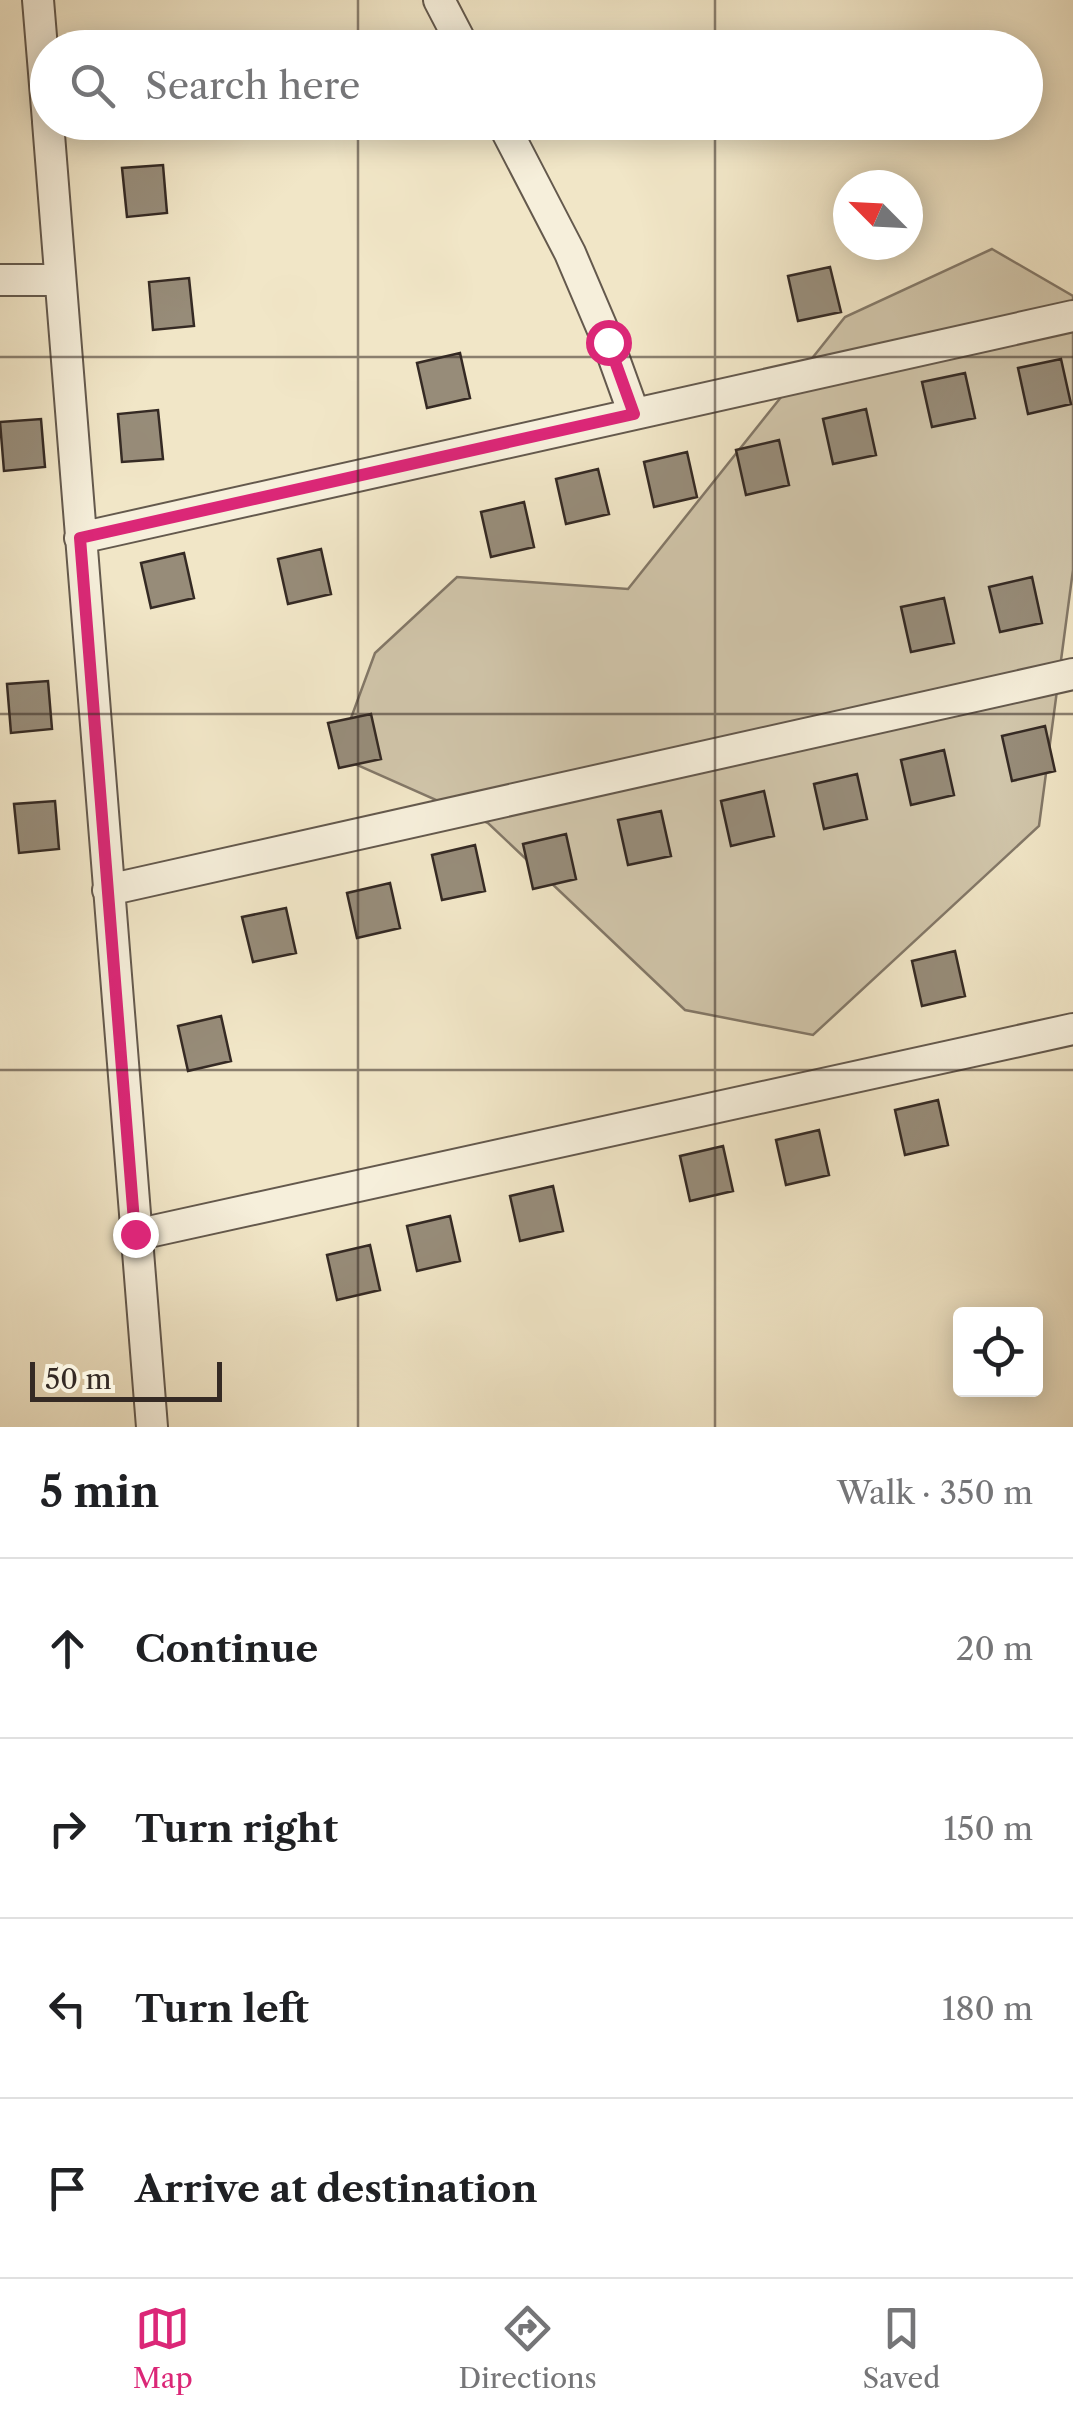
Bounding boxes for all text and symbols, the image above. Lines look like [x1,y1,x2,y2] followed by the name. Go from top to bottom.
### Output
[30,30,1043,140] search box
[65,58,120,113] icon: search
[145,62,360,109] text: Search here
[833,170,923,260] north arrow
[586,320,632,366] route start
[113,1212,159,1258] route end
[953,1307,1043,1397] map controls
[953,1307,1043,1397] button: locate
[30,1357,222,1402] scale bar
[45,1362,112,1396] text: 50 m
[40,1466,159,1518] text: 5 min
[837,1473,1033,1512] text: Walk · 350 m
[40,1621,95,1676] icon: ahead
[135,1625,318,1672] text: Continue
[956,1629,1033,1668] text: 20 m
[40,1801,95,1856] icon: right
[135,1805,338,1852] text: Turn right
[944,1809,1033,1848] text: 150 m
[40,1981,95,2036] icon: left
[135,1985,309,2032] text: Turn left
[942,1989,1033,2028] text: 180 m
[40,2161,95,2216] icon: arrive
[135,2165,538,2212] text: Arrive at destination
[133,2301,193,2395] tab: Map
[458,2301,597,2395] tab: Directions
[862,2301,940,2395] tab: Saved

